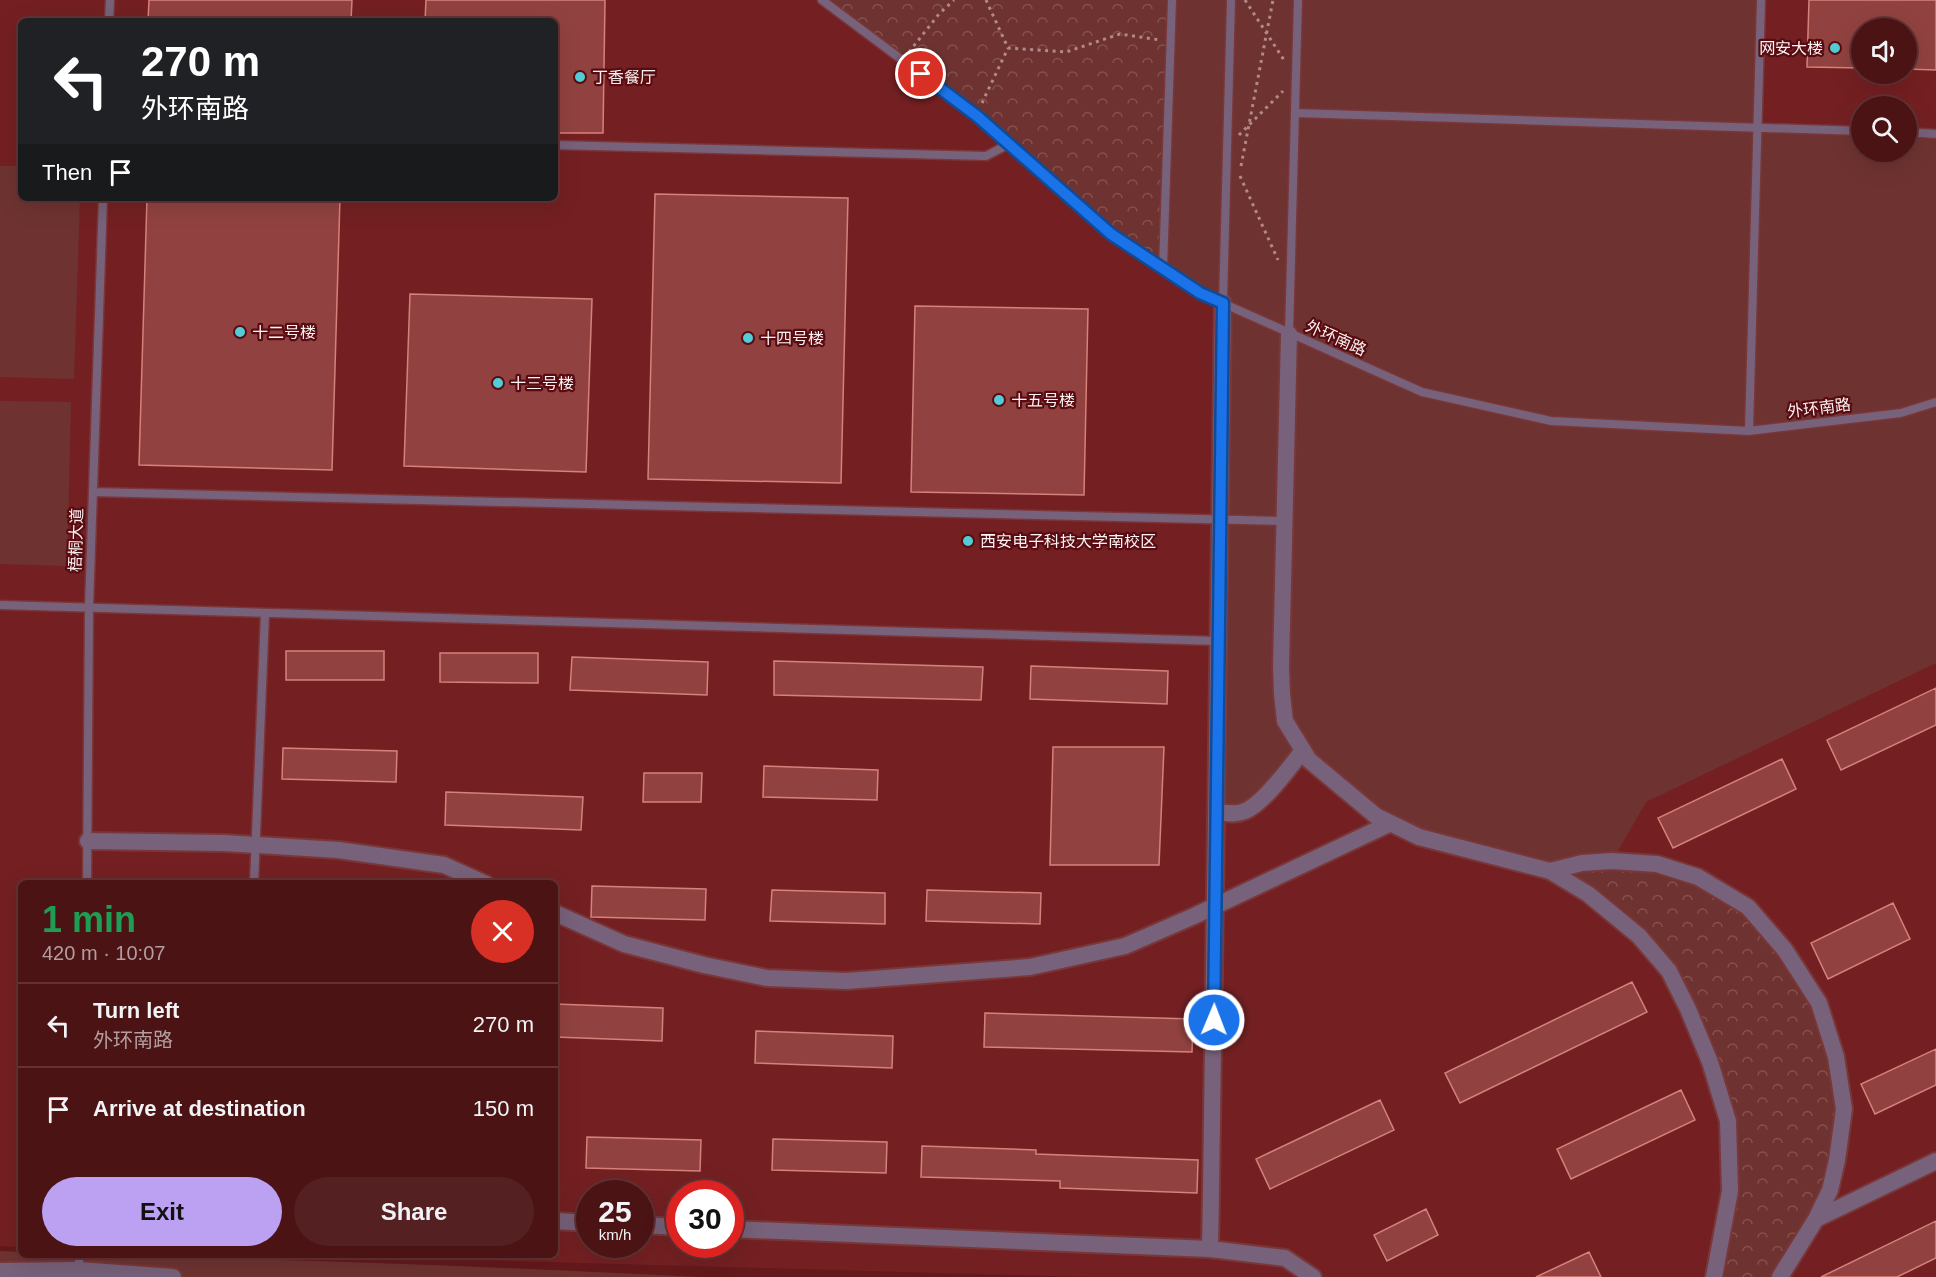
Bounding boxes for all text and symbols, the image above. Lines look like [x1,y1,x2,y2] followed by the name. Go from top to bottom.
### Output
[1851,18,1917,162] map controls
[1851,18,1917,84] button: sound
[141,38,260,85] text: 270 m
[1759,40,1823,57] place label: 网安大楼
[1828,41,1842,55] marker: 网安大楼
[42,42,120,120] icon: left
[895,48,946,99] pin
[904,57,937,90] icon: arrive
[592,69,656,86] place label: 丁香餐厅
[573,70,587,84] marker: 丁香餐厅
[141,94,249,124] text: 外环南路
[1851,96,1917,162] button: search
[104,156,137,189] icon: arrive
[42,160,92,185] text: Then
[1303,317,1369,359] street label: 外环南路
[252,324,316,341] place label: 十二号楼
[233,325,247,339] marker: 十二号楼
[760,330,824,347] place label: 十四号楼
[741,331,755,345] marker: 十四号楼
[510,375,574,392] place label: 十三号楼
[491,376,505,390] marker: 十三号楼
[1011,392,1075,409] place label: 十五号楼
[992,393,1006,407] marker: 十五号楼
[1786,396,1852,420] street label: 外环南路
[66,508,86,572] street label: 梧桐大道
[980,533,1156,550] place label: 西安电子科技大学南校区
[961,534,975,548] marker: 西安电子科技大学南校区
[42,899,136,940] text: 1 min
[471,900,534,963] button: close
[42,942,165,964] text: 420 m · 10:07
[1182,988,1246,1052] position arrow
[93,998,179,1023] text: Turn left
[42,1009,75,1042] icon: left
[473,1012,534,1037] text: 270 m
[93,1029,173,1051] text: 外环南路
[42,1093,75,1126] icon: arrive
[93,1096,306,1121] text: Arrive at destination
[473,1096,534,1121] text: 150 m
[42,1177,282,1246] button: Exit
[294,1177,534,1246] button: Share
[666,1180,744,1258] speed limit sign: 30
[598,1195,632,1228] text: 25
[599,1226,631,1243] text: km/h

